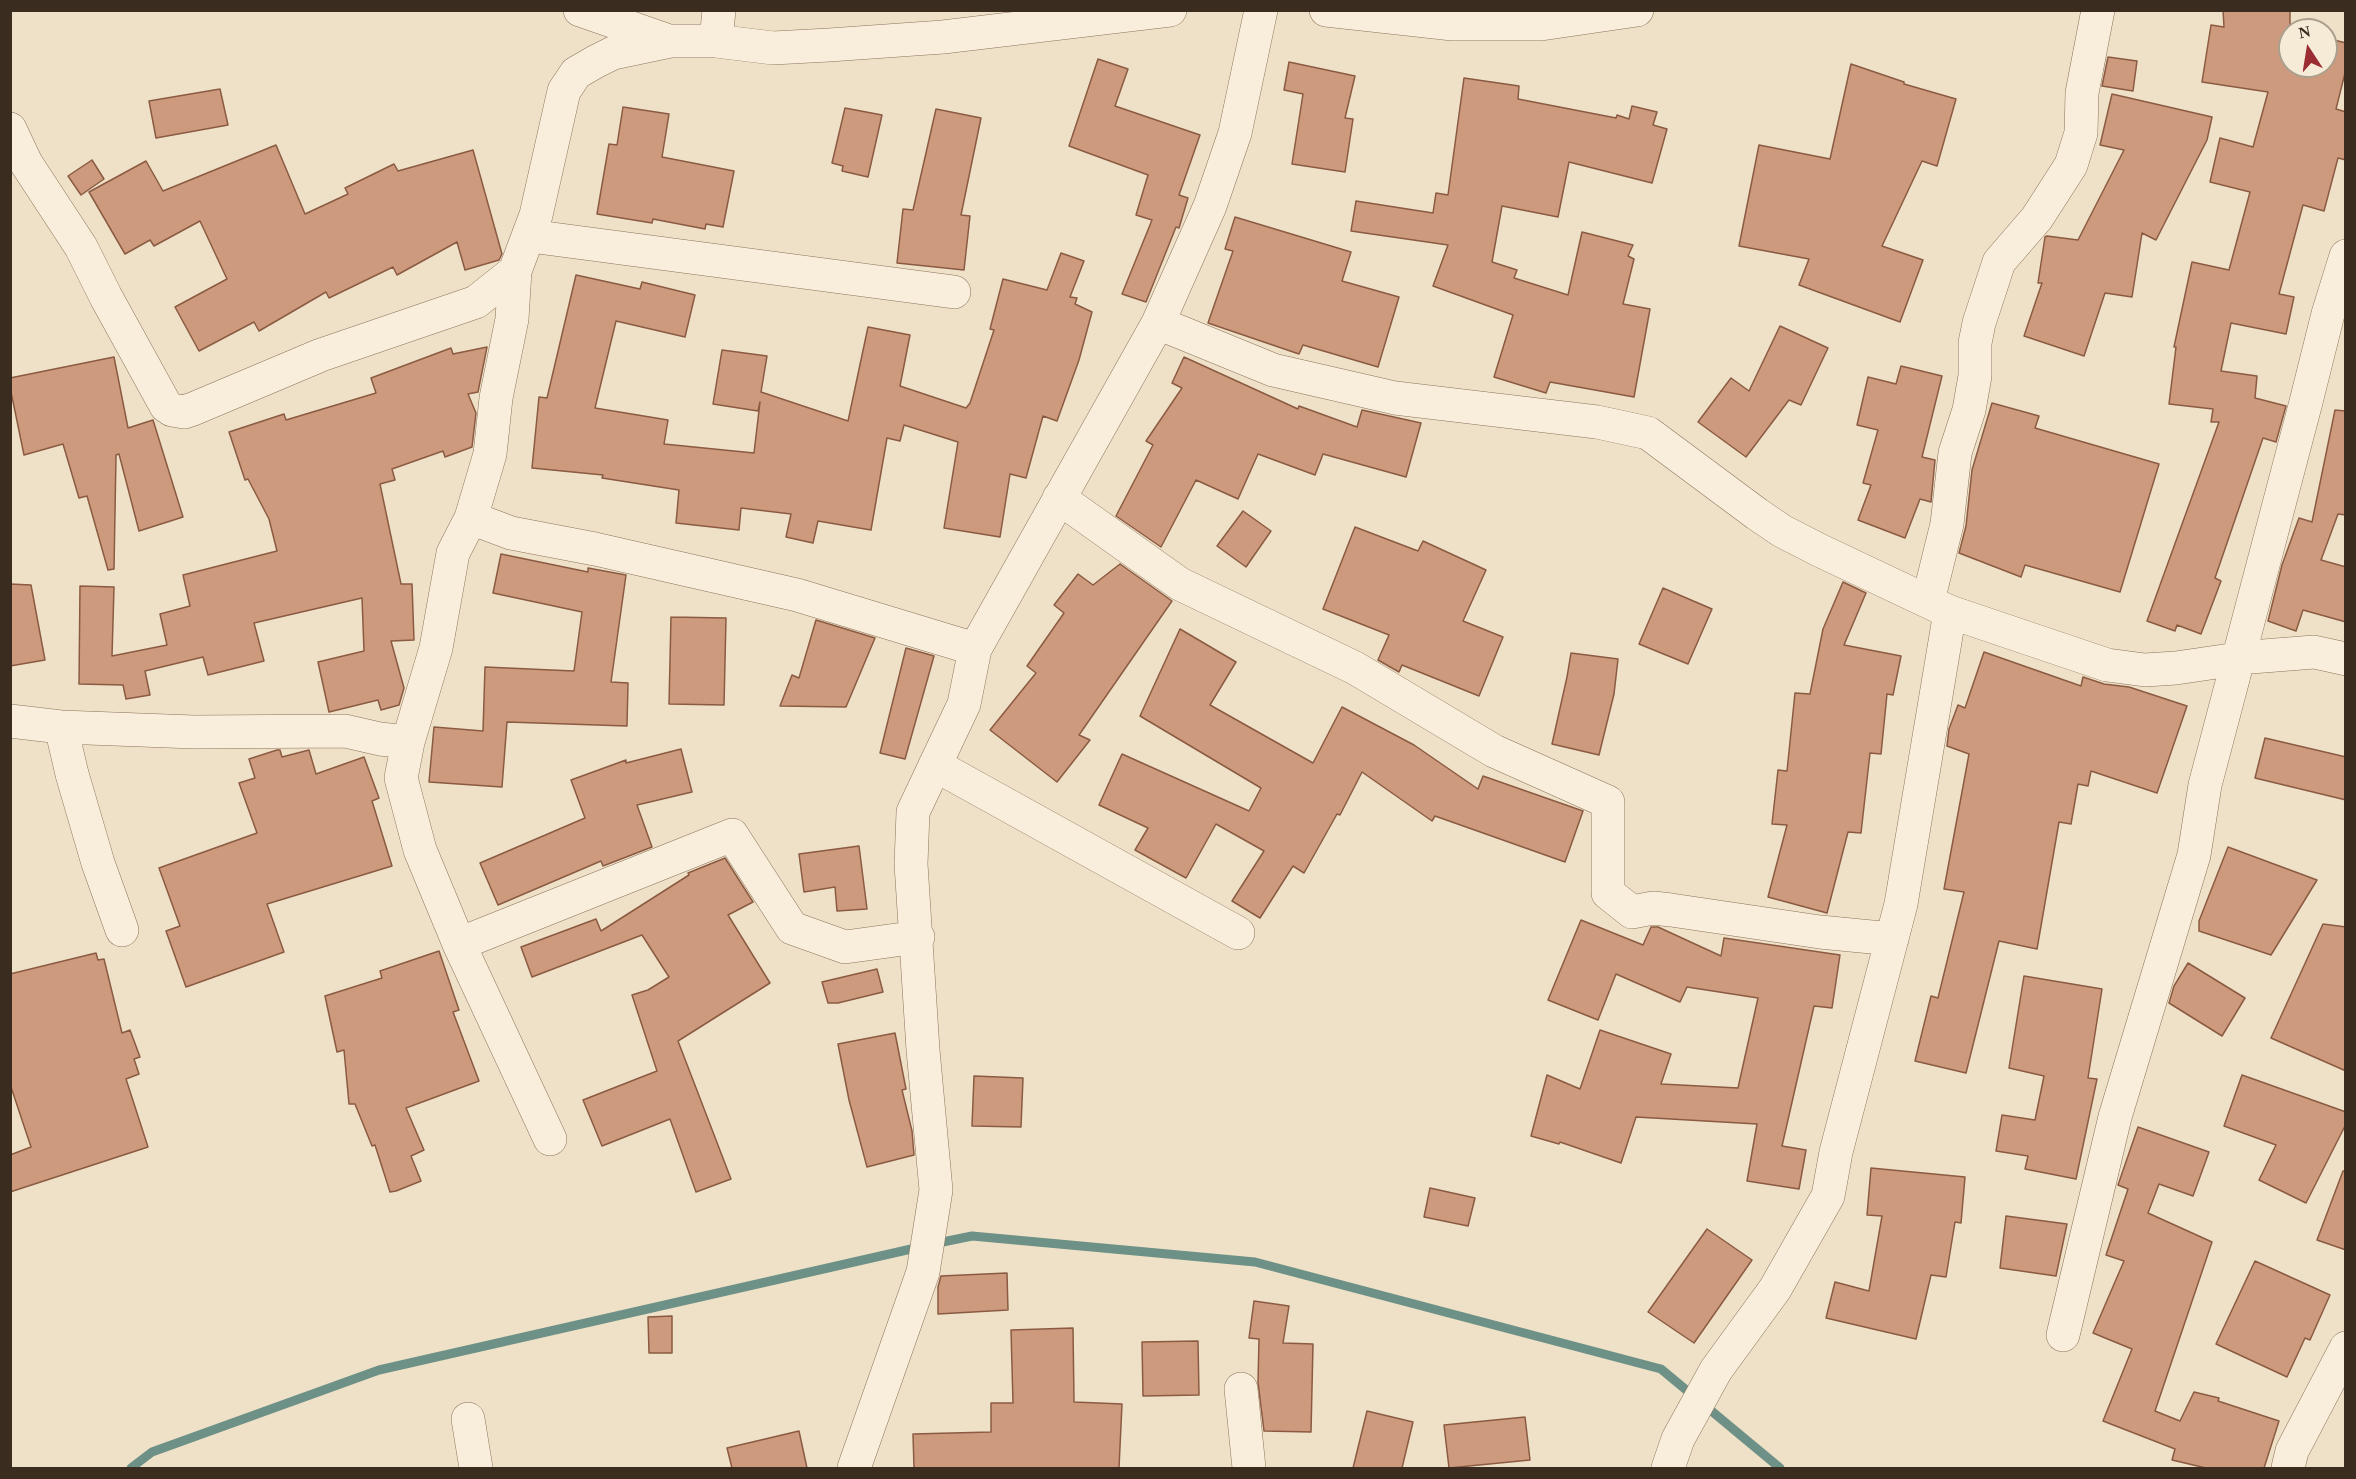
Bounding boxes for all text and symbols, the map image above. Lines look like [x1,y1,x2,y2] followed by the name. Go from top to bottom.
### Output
[2278,18,2338,78] north arrow
[2297,22,2312,41] text: N

